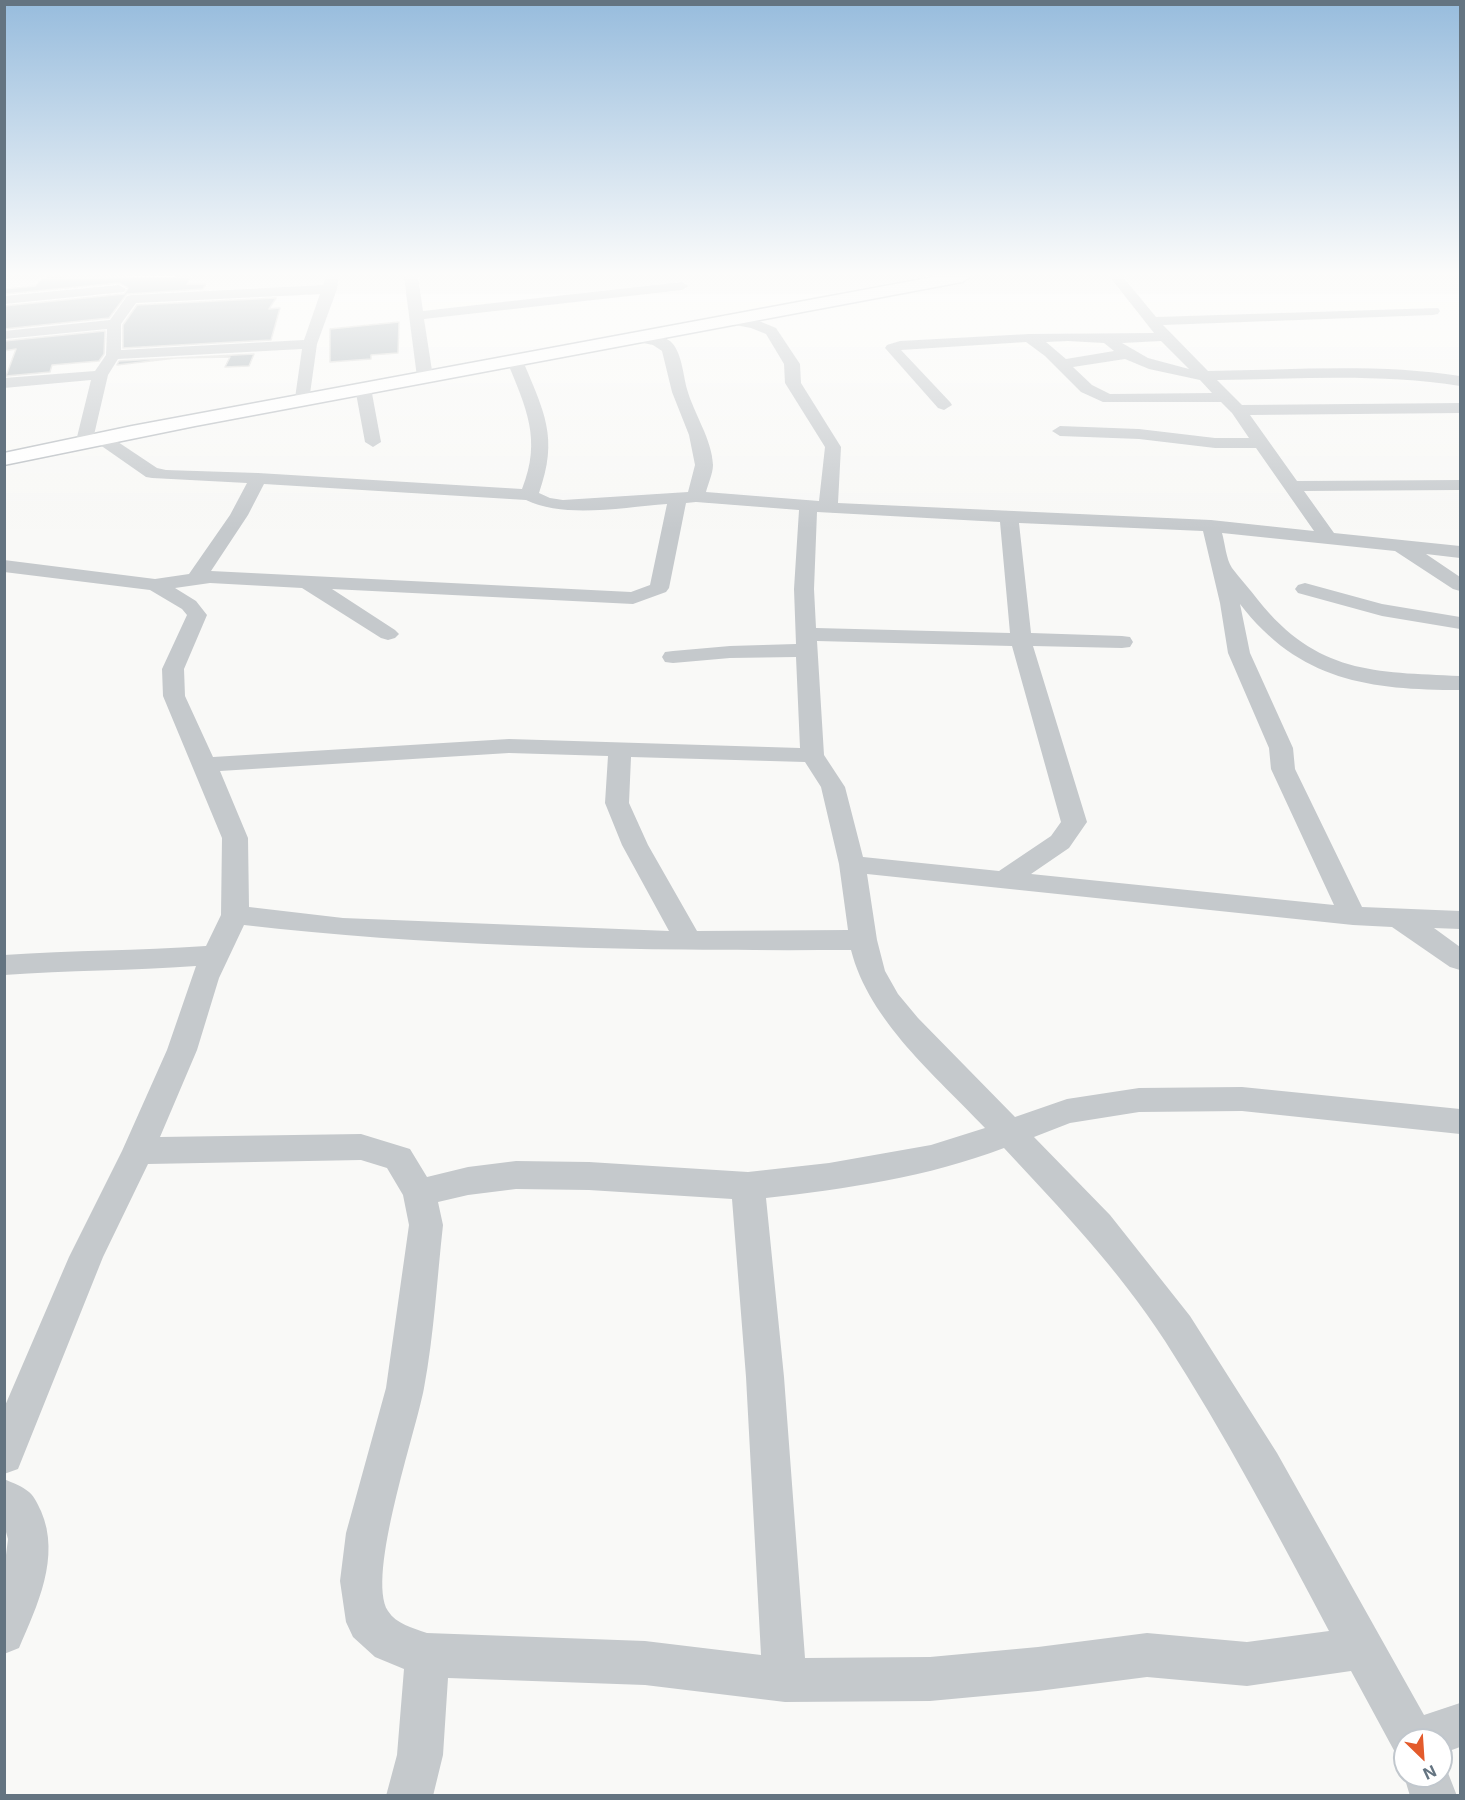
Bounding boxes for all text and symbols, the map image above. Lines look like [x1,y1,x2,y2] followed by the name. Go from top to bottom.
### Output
[1393,1728,1453,1788] north arrow
[1420,1761,1440,1784] text: N

